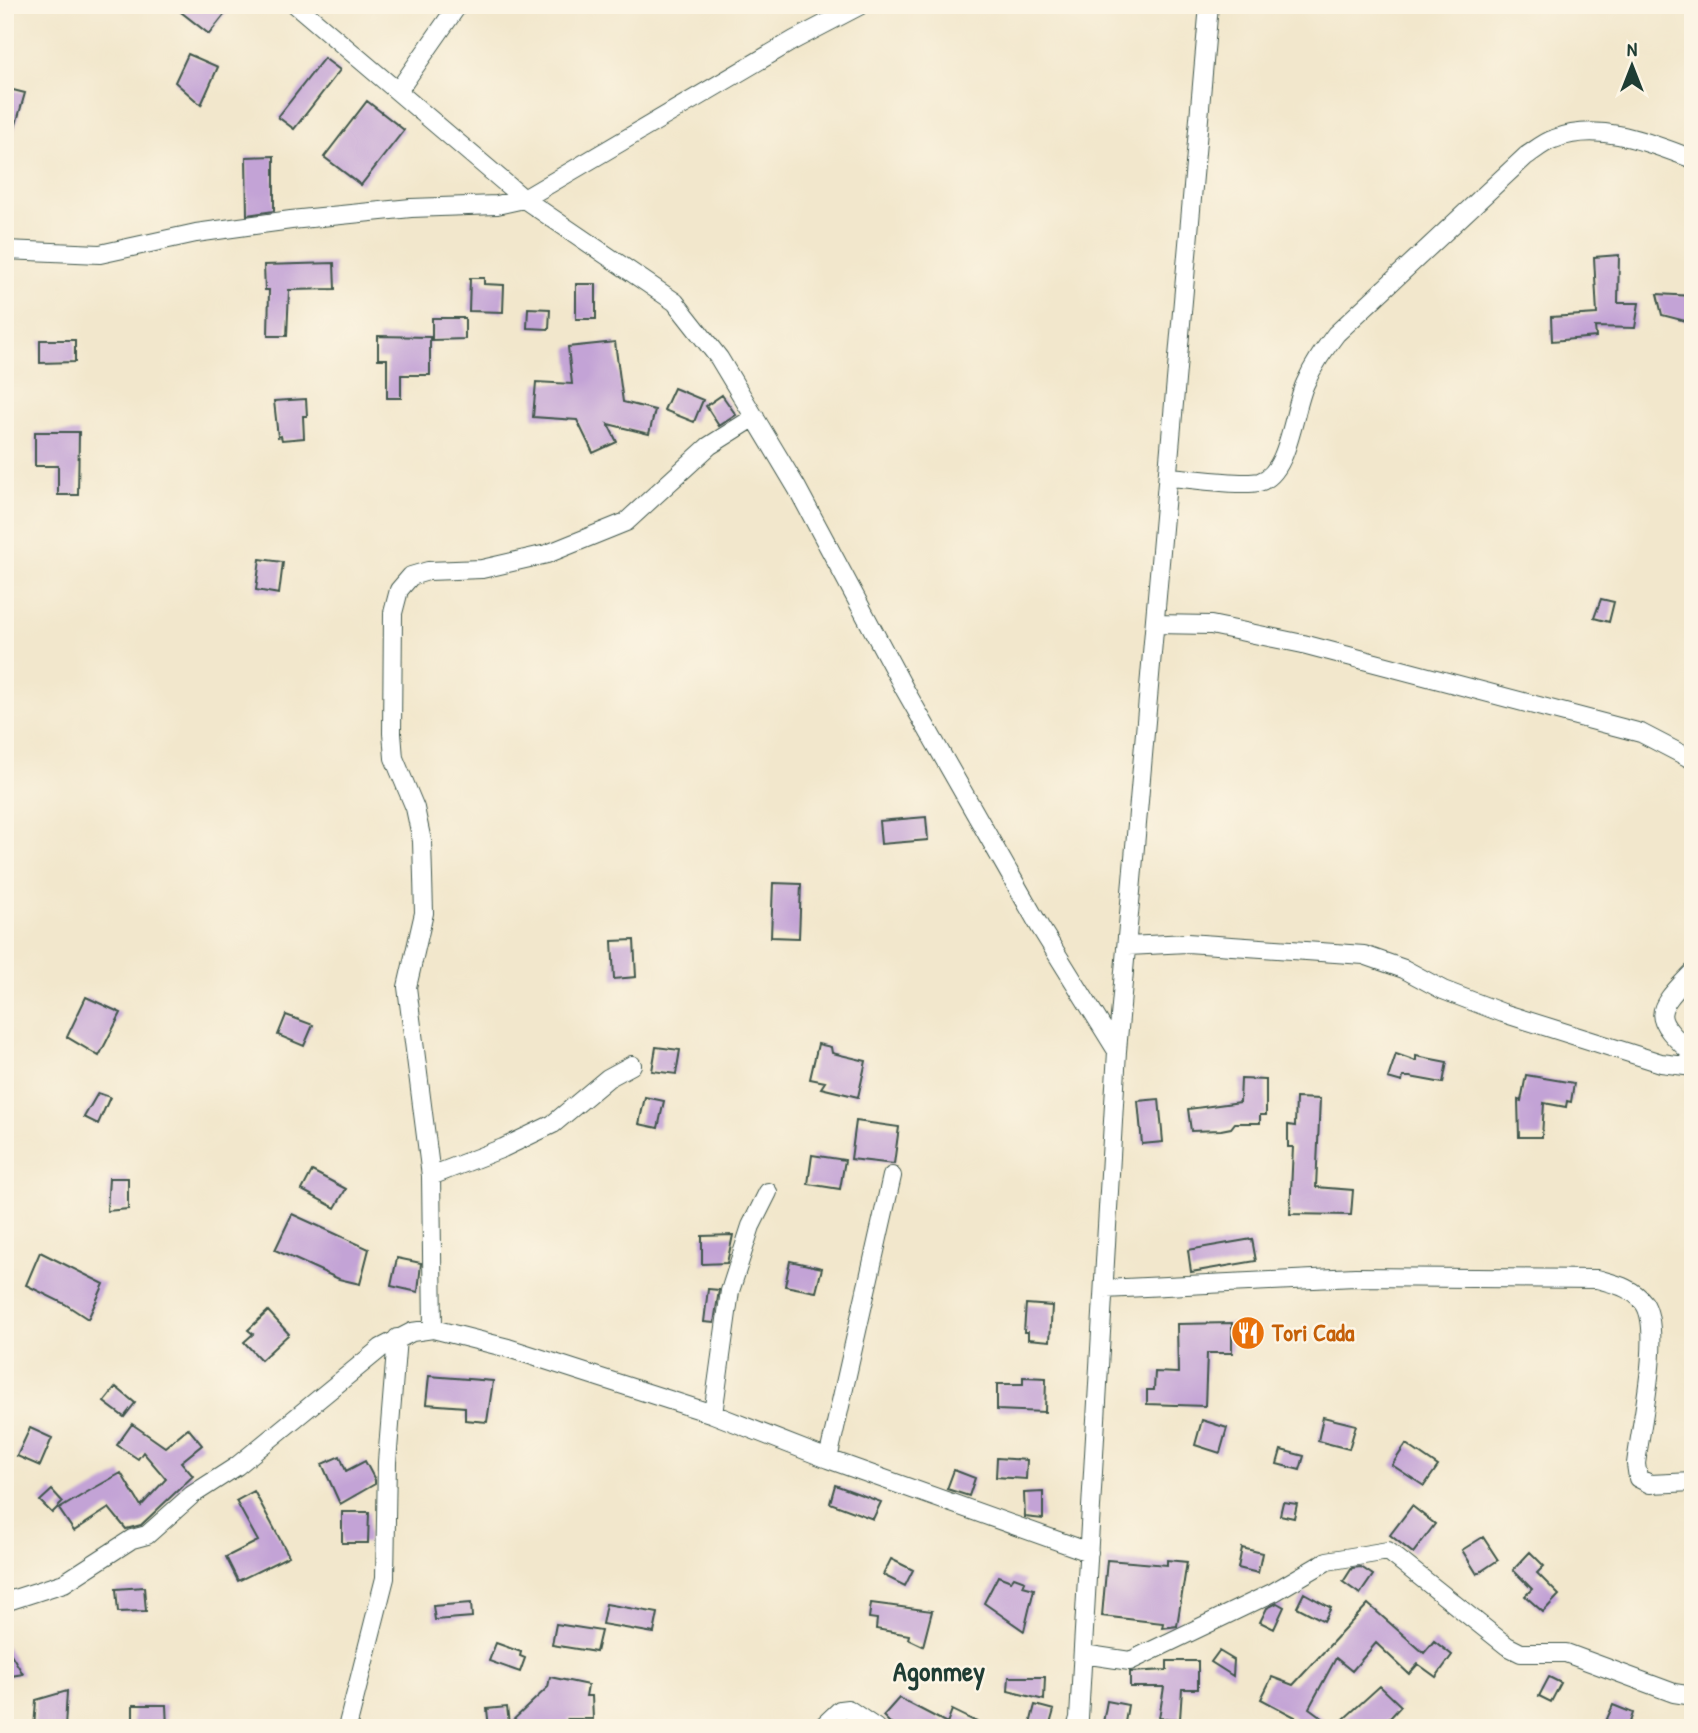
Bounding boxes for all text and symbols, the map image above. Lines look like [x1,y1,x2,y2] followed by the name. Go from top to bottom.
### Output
[1596,32,1666,102] north arrow
[1627,36,1637,62] text: N
[1229,1314,1267,1352] restaurant icon: Tori Cada
[1271,1316,1355,1348] place label: Tori Cada
[893,1652,985,1691] district label: Agonmey

